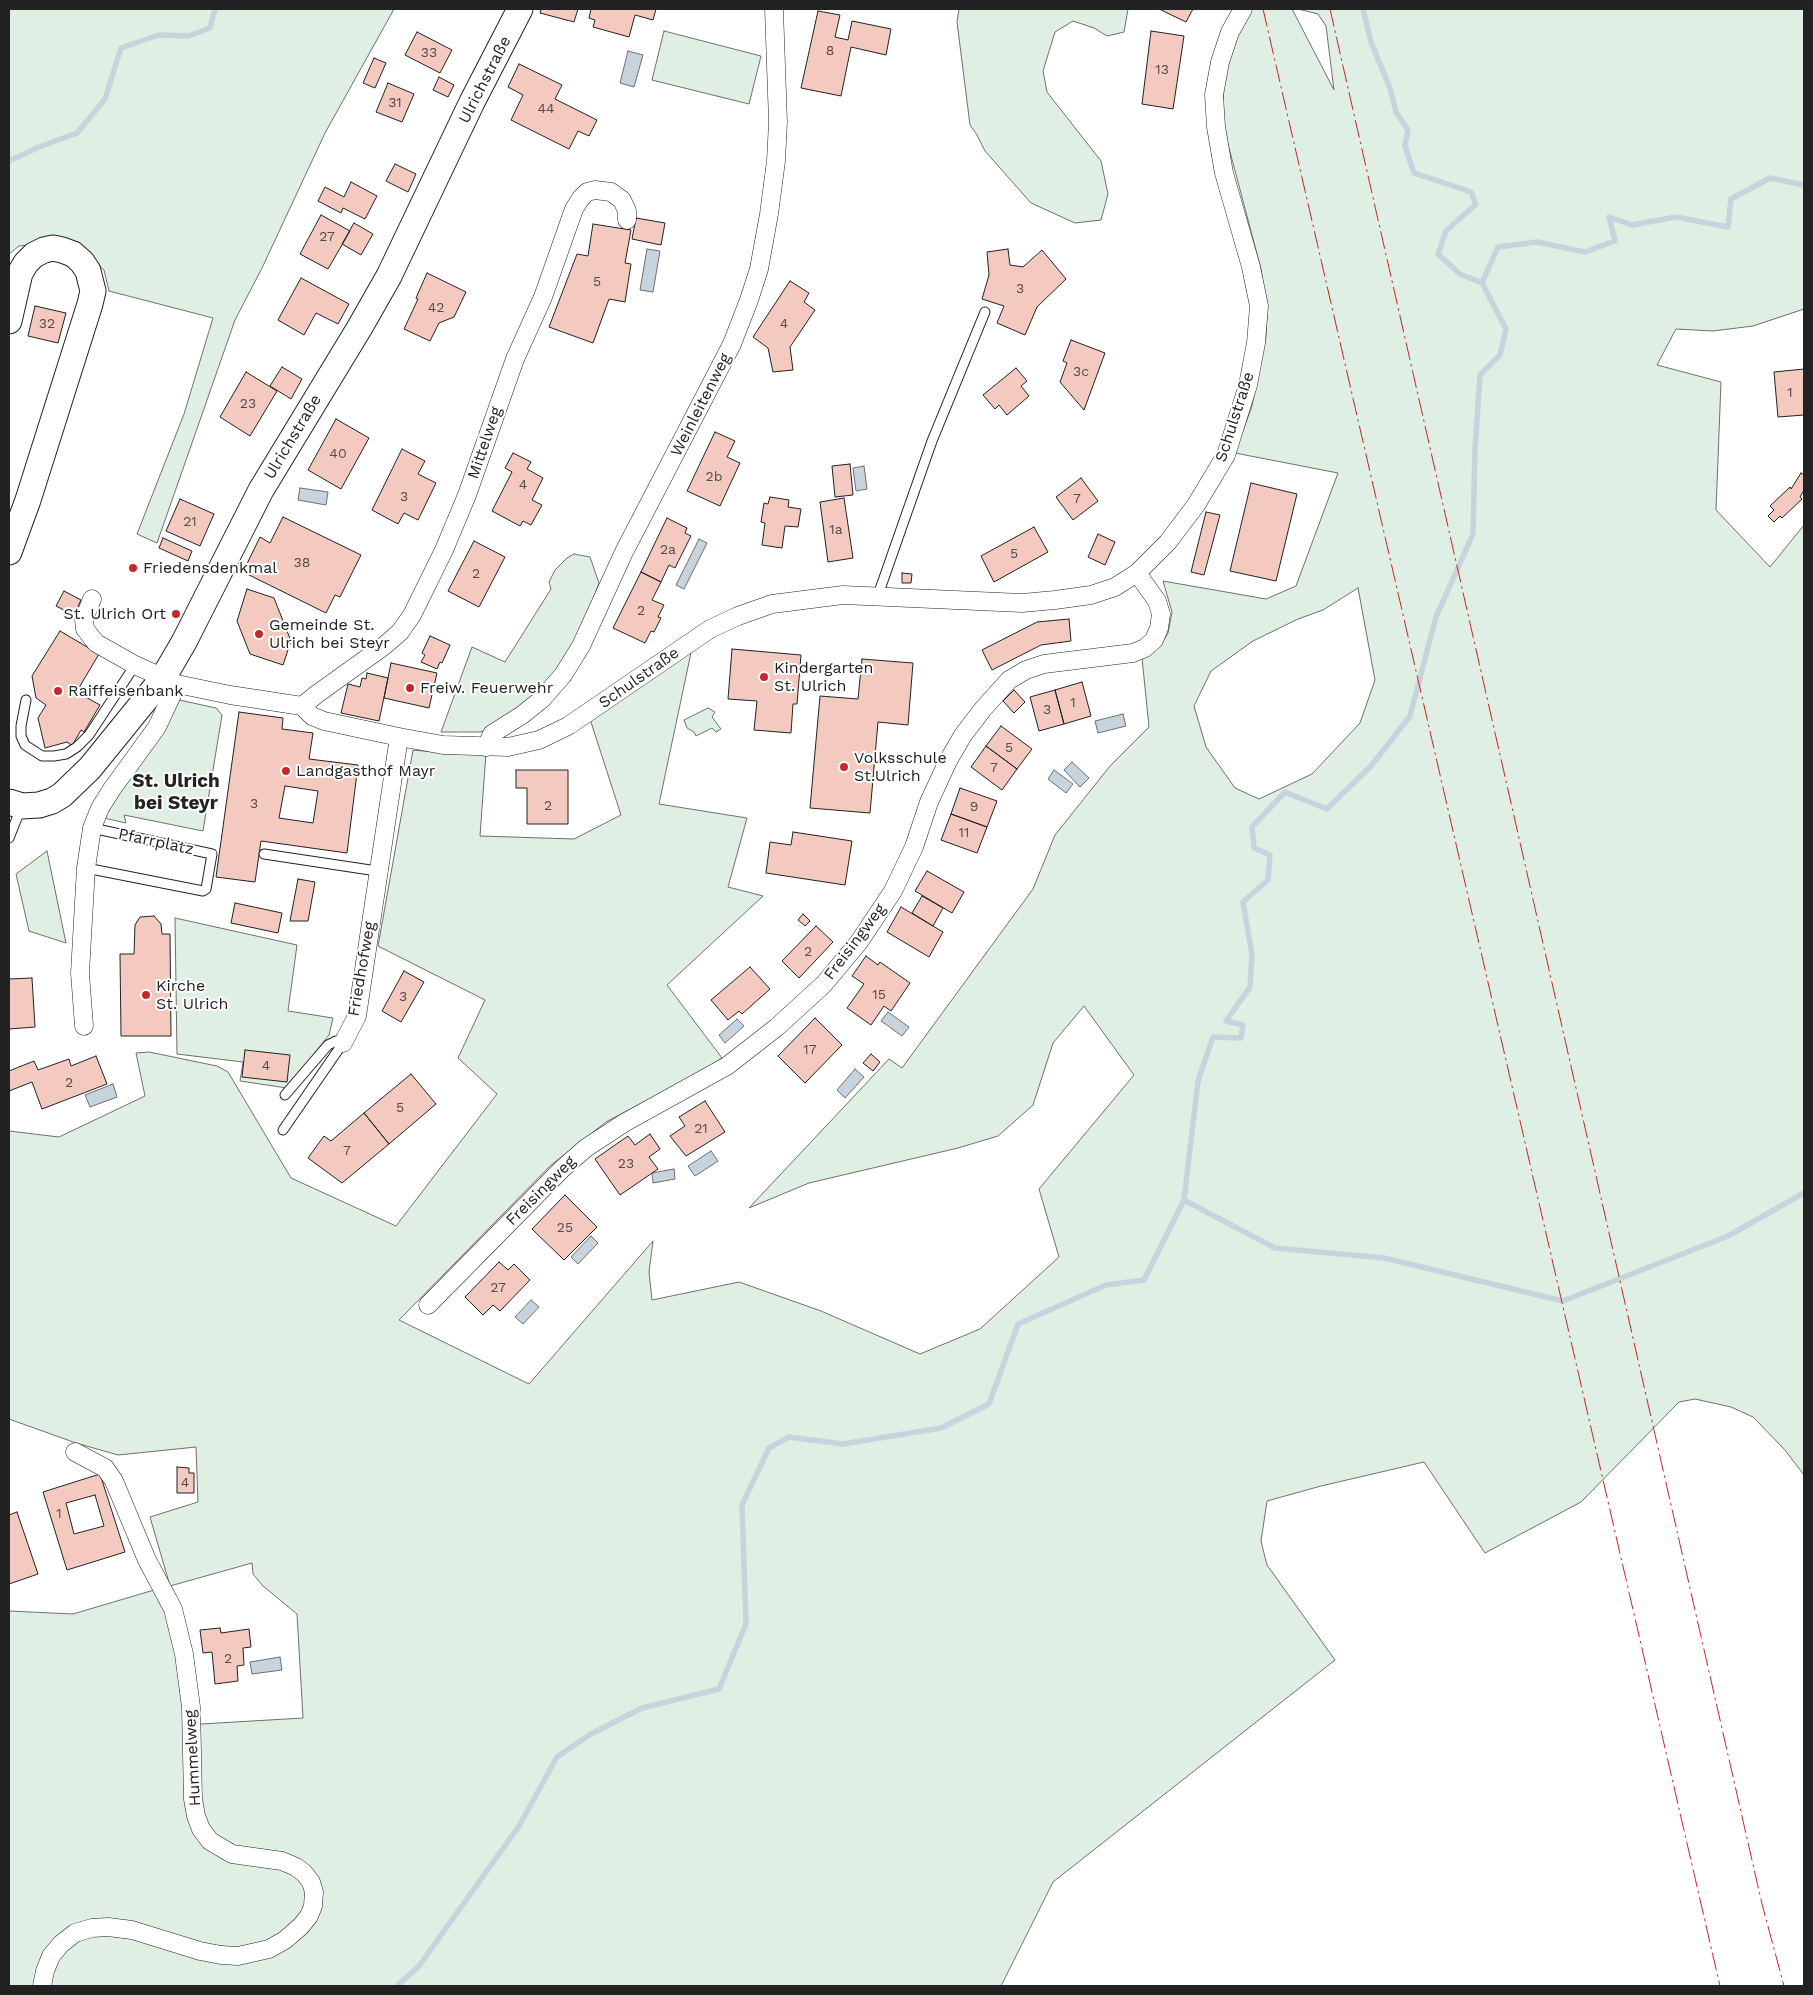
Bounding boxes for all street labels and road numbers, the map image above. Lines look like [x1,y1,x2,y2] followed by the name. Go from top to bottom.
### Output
[455,33,515,127] street label: Ulrichstraße
[667,350,735,460] street label: Weinleitenweg
[1211,370,1259,464] street label: Schulstraße
[260,391,326,483] street label: Ulrichstraße
[464,404,506,482] street label: Mittelweg
[595,643,683,713] street label: Schulstraße
[117,825,195,859] street label: Pfarrplatz
[820,900,890,984] street label: Freisingweg
[344,920,380,1018] street label: Friedhofweg
[502,1152,580,1230] street label: Freisingweg
[181,1709,205,1807] street label: Hummelweg

